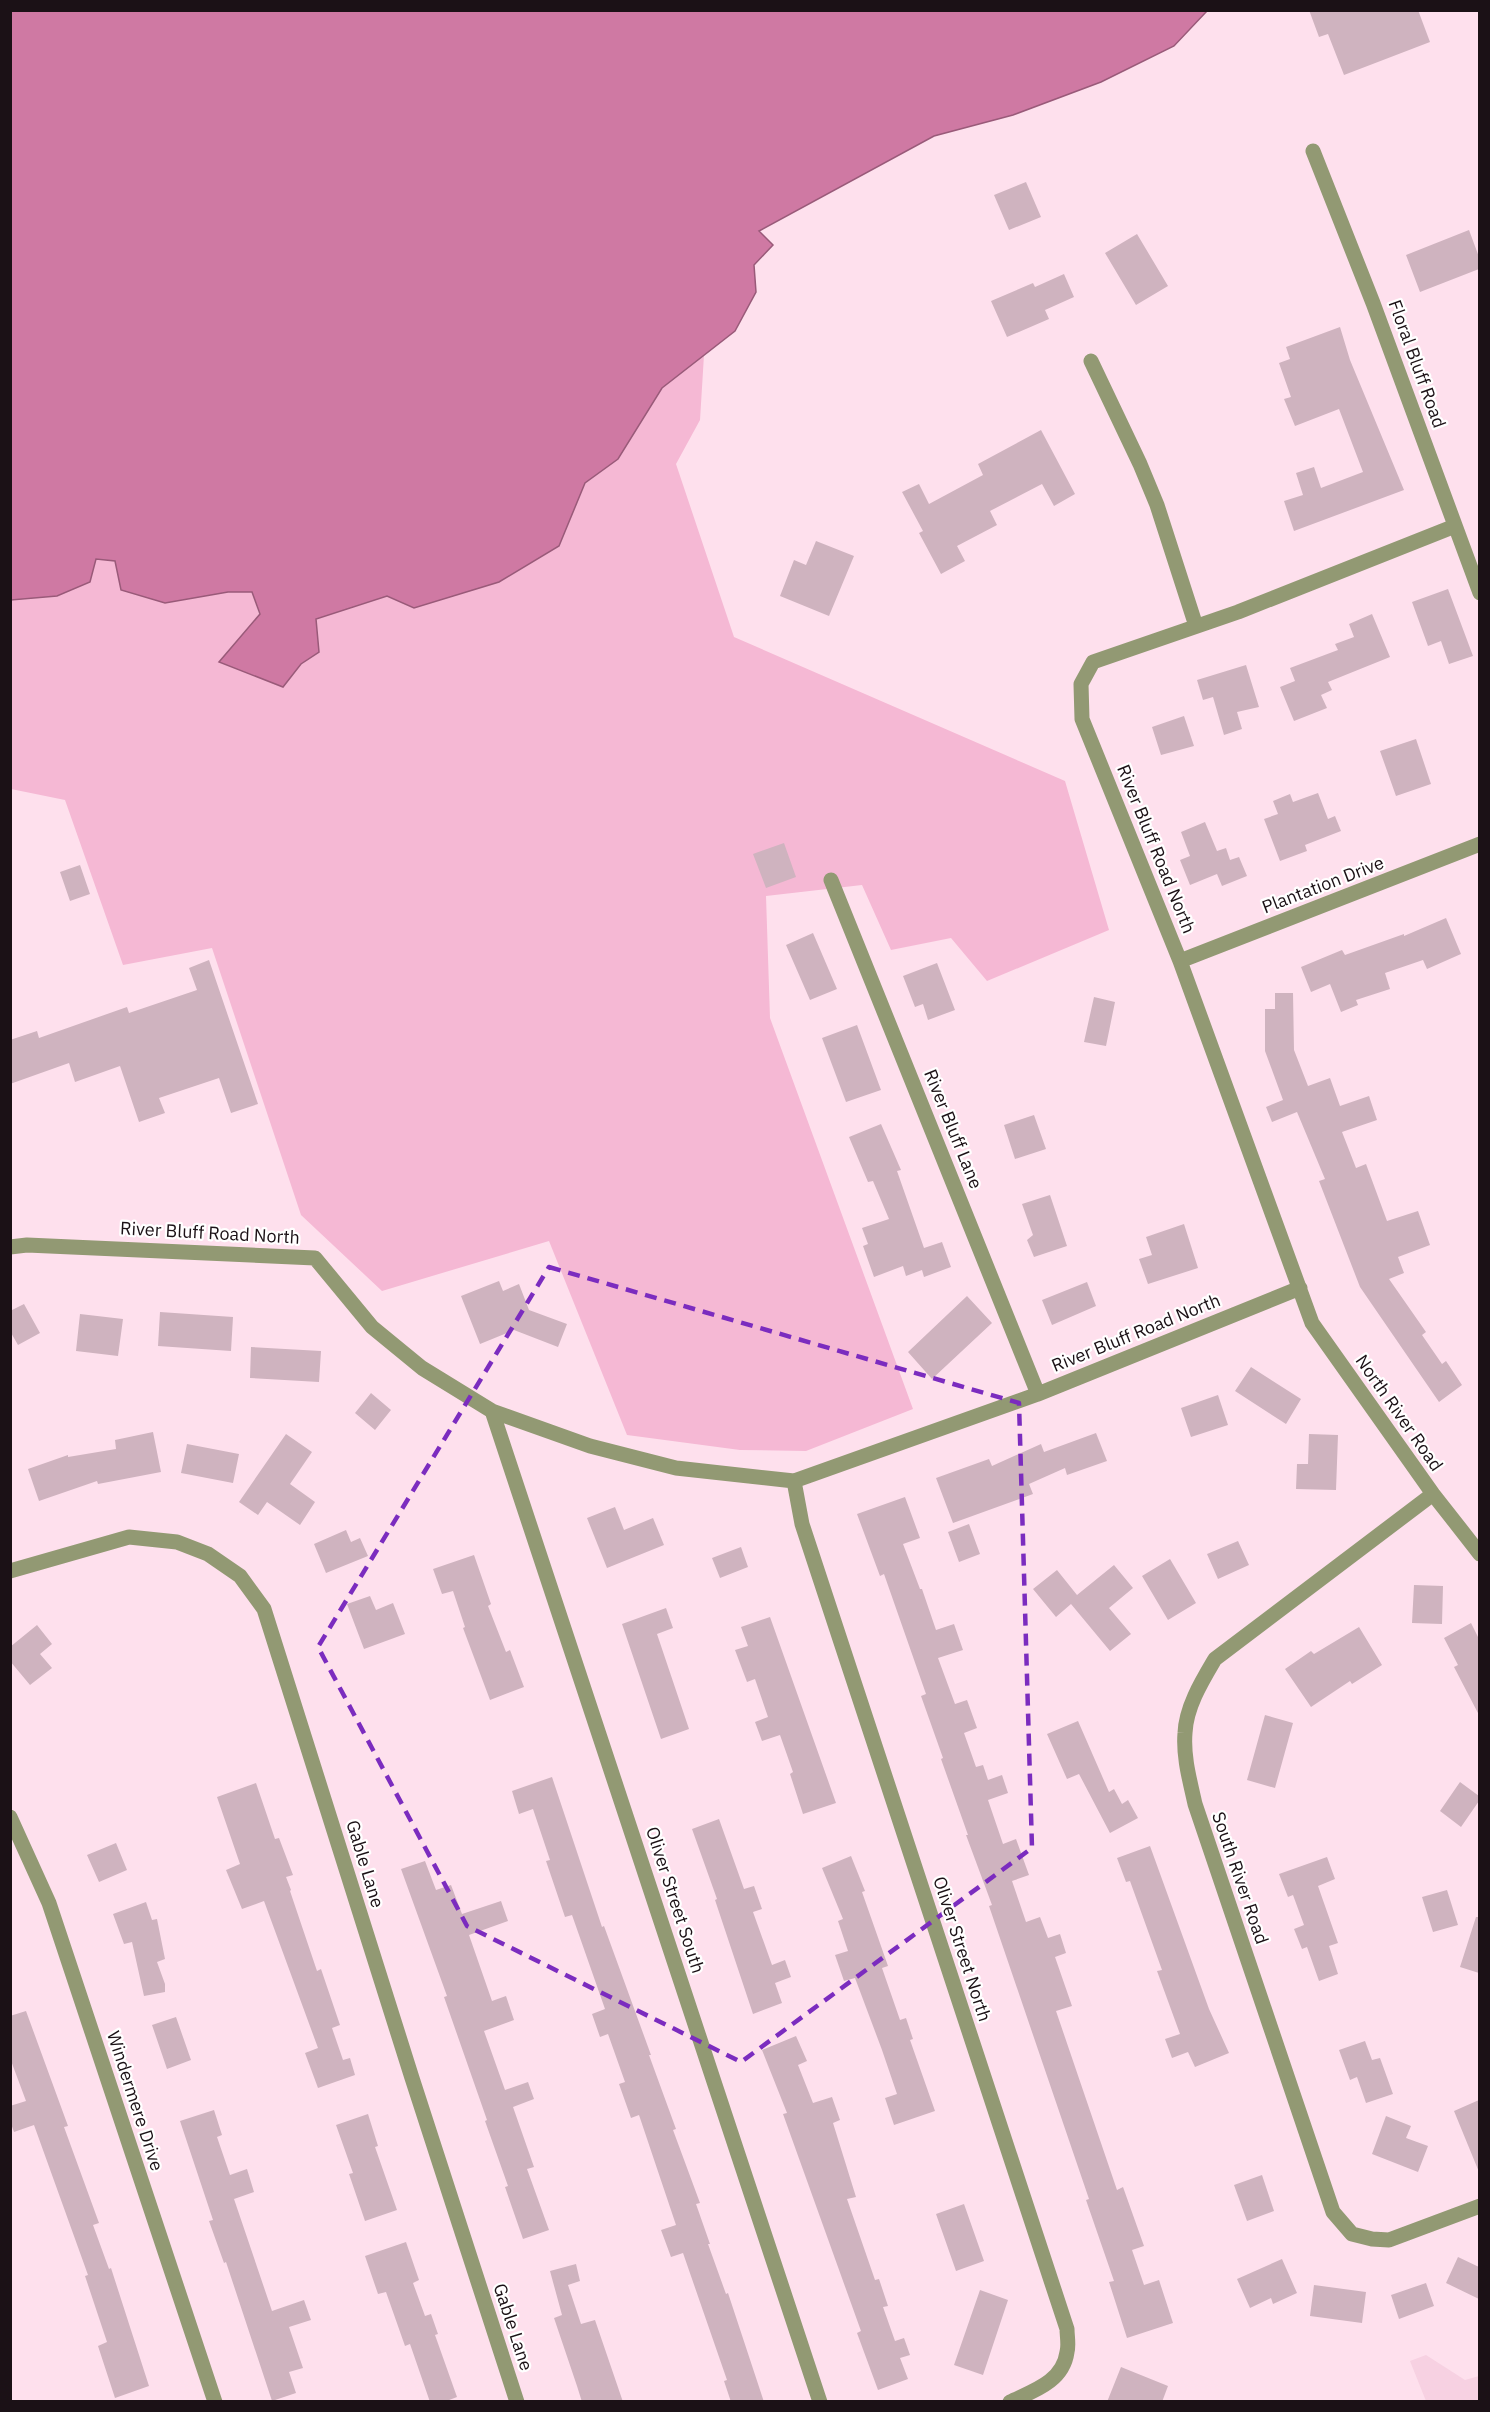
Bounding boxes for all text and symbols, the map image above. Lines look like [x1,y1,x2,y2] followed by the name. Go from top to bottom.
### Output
[1384,297,1451,431] street label: Floral Bluff Road
[1112,761,1201,937] street label: River Bluff Road North
[1259,851,1387,918] street label: Plantation Drive
[919,1066,988,1192] street label: River Bluff Lane
[120,1216,300,1249] street label: River Bluff Road North
[1048,1288,1224,1377] street label: River Bluff Road North
[1351,1350,1448,1475] street label: North River Road
[1207,1809,1274,1947] street label: South River Road
[341,1817,390,1911] street label: Gable Lane
[641,1824,710,1976] street label: Oliver Street South
[928,1873,997,2024] street label: Oliver Street North
[102,2028,169,2174] street label: Windermere Drive
[489,2280,538,2373] street label: Gable Lane

